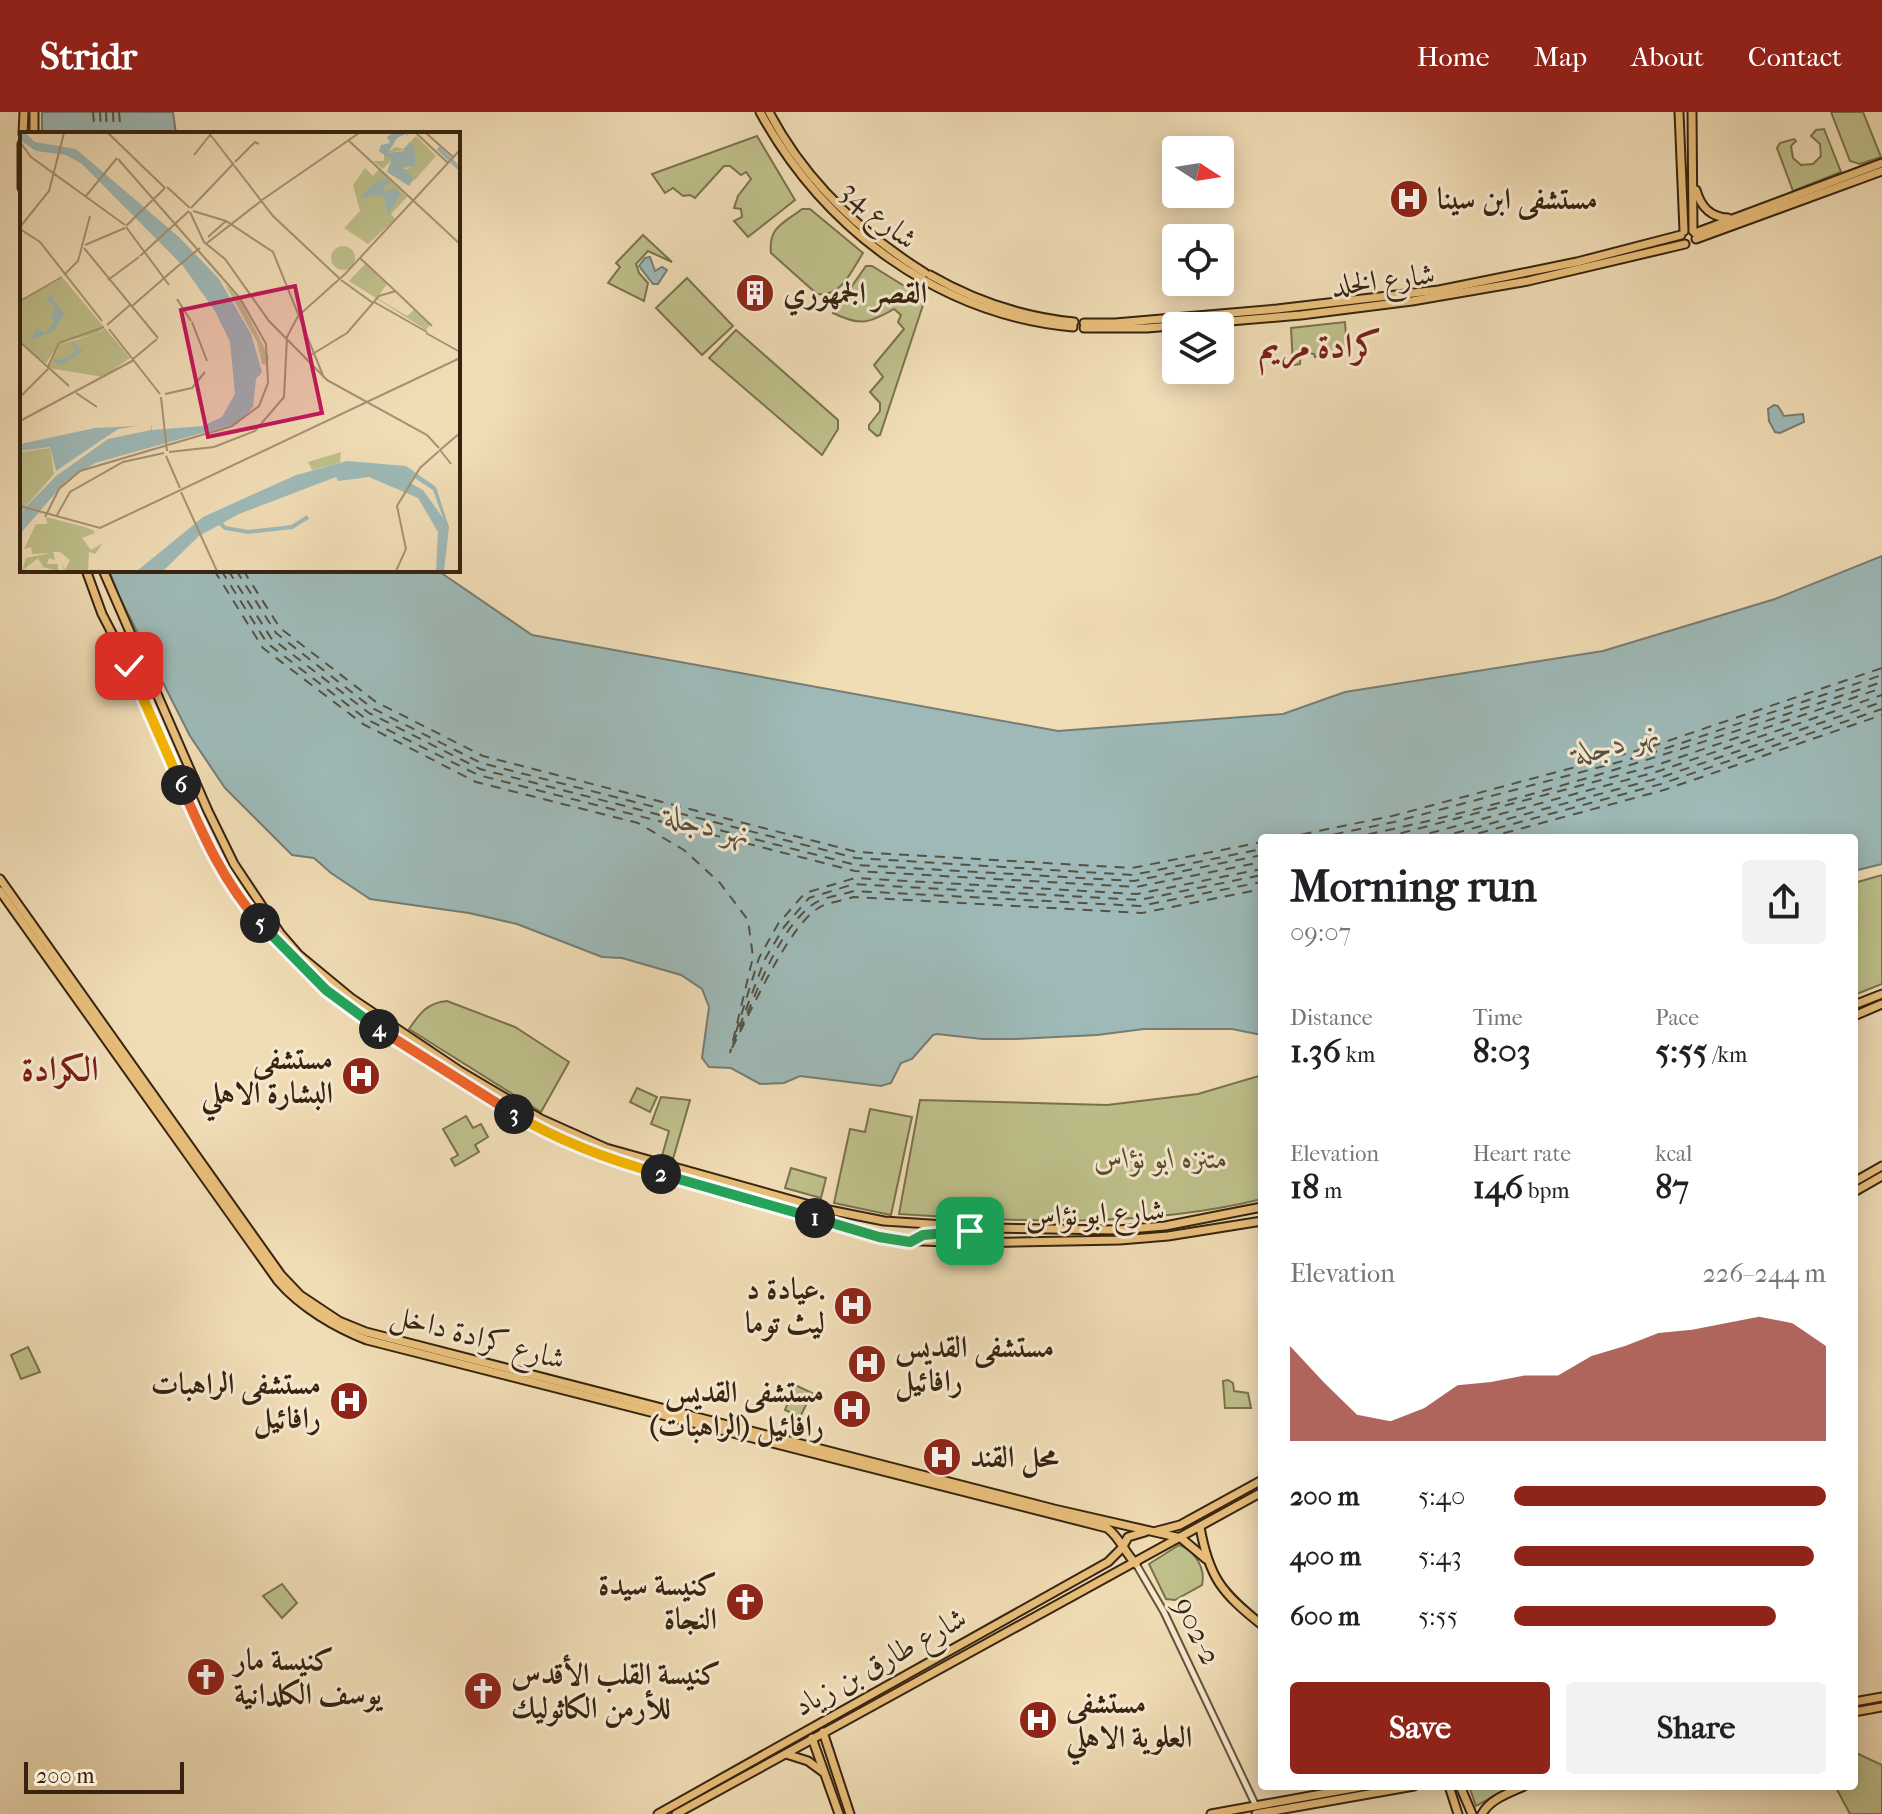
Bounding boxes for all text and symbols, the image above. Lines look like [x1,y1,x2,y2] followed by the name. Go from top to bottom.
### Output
[40,34,137,79] text: Stridr
[1417,40,1490,73] text: Home
[1534,40,1587,73] text: Map
[1631,40,1704,73] text: About
[1748,40,1842,73] text: Contact
[20,132,460,572] inset map
[1162,136,1234,208] north arrow
[1162,136,1234,384] map controls
[829,173,924,262] street label: شارع 34
[1388,178,1430,220] hospital icon: مستشفى ابن سينا
[1437,182,1598,221] place label: مستشفى ابن سينا
[1162,224,1234,296] button: locate
[1329,256,1438,311] street label: شارع الخلد
[734,272,776,314] building icon: القصر الجمهوري
[783,276,927,316] place label: القصر الجمهوري
[1162,312,1234,384] button: layers
[1259,326,1381,376] district label: كرادة مريم
[95,632,163,700] pin
[107,644,151,688] icon: check
[1565,713,1664,776] water label: نهر دجلة
[161,765,201,805] pin: 6
[175,772,187,798] text: 6
[657,796,755,855] water label: نهر دجلة
[1742,860,1826,944] button: share
[1290,861,1537,912] text: Morning run
[240,903,280,943] pin: 5
[255,910,265,936] text: 5
[1290,917,1351,948] text: 09:07
[1290,1005,1373,1031] text: Distance
[1473,1005,1523,1031] text: Time
[1655,1005,1699,1031] text: Pace
[359,1009,399,1049] pin: 4
[373,1016,386,1042] text: 4
[1290,1031,1341,1071] text: 1.36
[1473,1031,1531,1071] text: 8:03
[1655,1031,1707,1071] text: 5:55
[200,1042,333,1122] place label: مستشفى البشارة الاهلي
[1341,1042,1375,1068] text: km
[1707,1042,1747,1068] text: /km
[21,1049,99,1090] district label: الكرادة
[340,1055,382,1097] hospital icon: مستشفى البشارة الاهلي
[494,1094,534,1134] pin: 3
[509,1101,519,1127] text: 3
[1094,1141,1228,1177] park label: متنزه ابو نؤاس
[1290,1141,1379,1167] text: Elevation
[1473,1141,1571,1167] text: Heart rate
[1655,1141,1692,1167] text: kcal
[641,1154,681,1194] pin: 2
[655,1161,667,1187] text: 2
[1290,1167,1319,1207] text: 18
[1473,1167,1523,1207] text: 146
[1655,1167,1689,1207] text: 87
[1319,1178,1342,1204] text: m
[1523,1178,1570,1204] text: bpm
[1024,1193,1166,1242] street label: شارع ابو نؤاس
[936,1197,1004,1265] pin
[795,1198,835,1238] pin: 1
[811,1205,819,1231] text: 1
[948,1209,992,1253] icon: arrive
[1290,1258,1395,1289] text: Elevation
[1702,1258,1826,1289] text: 226–244 m
[745,1272,825,1342] place label: عيادة د. ليث توما
[832,1285,874,1327] hospital icon: عيادة د. ليث توما
[385,1297,569,1384] street label: شارع كرادة داخل
[895,1330,1054,1402] place label: مستشفى القديس رافائيل
[846,1343,888,1385] hospital icon: مستشفى القديس رافائيل
[151,1367,321,1439] place label: مستشفى الراهبات رافائيل
[649,1375,824,1447] place label: مستشفى القديس رافائيل (الراهبات)
[328,1380,370,1422] hospital icon: مستشفى الراهبات رافائيل
[831,1388,873,1430] hospital icon: مستشفى القديس رافائيل (الراهبات)
[921,1436,963,1478] hospital icon: محل القند
[970,1440,1059,1478] place label: محل القند
[1290,1481,1359,1512] text: 200 m
[1418,1481,1465,1512] text: 5:40
[1290,1541,1361,1572] text: 400 m
[1418,1541,1462,1572] text: 5:43
[598,1568,717,1637] place label: كنيسة سيدة النجاة
[724,1581,766,1623] church icon: كنيسة سيدة النجاة
[1166,1591,1228,1671] street label: 902-2
[788,1600,976,1730] street label: شارع طارق بن زياد
[1290,1601,1360,1632] text: 600 m
[1418,1601,1458,1632] text: 5:55
[231,1643,384,1713] place label: كنيسة مار يوسف الكلدانية
[511,1654,721,1728] place label: كنيسة القلب الأقدس للأرمن الكاثوليك
[185,1656,227,1698] church icon: كنيسة مار يوسف الكلدانية
[462,1670,504,1712] church icon: كنيسة القلب الأقدس للأرمن الكاثوليك
[1290,1682,1550,1774] button: Save
[1566,1682,1826,1774] button: Share
[1065,1686,1192,1766] place label: مستشفى العلوية الاهلي
[1017,1699,1059,1741] hospital icon: مستشفى العلوية الاهلي
[24,1758,184,1794] scale bar
[36,1763,95,1789] text: 200 m

